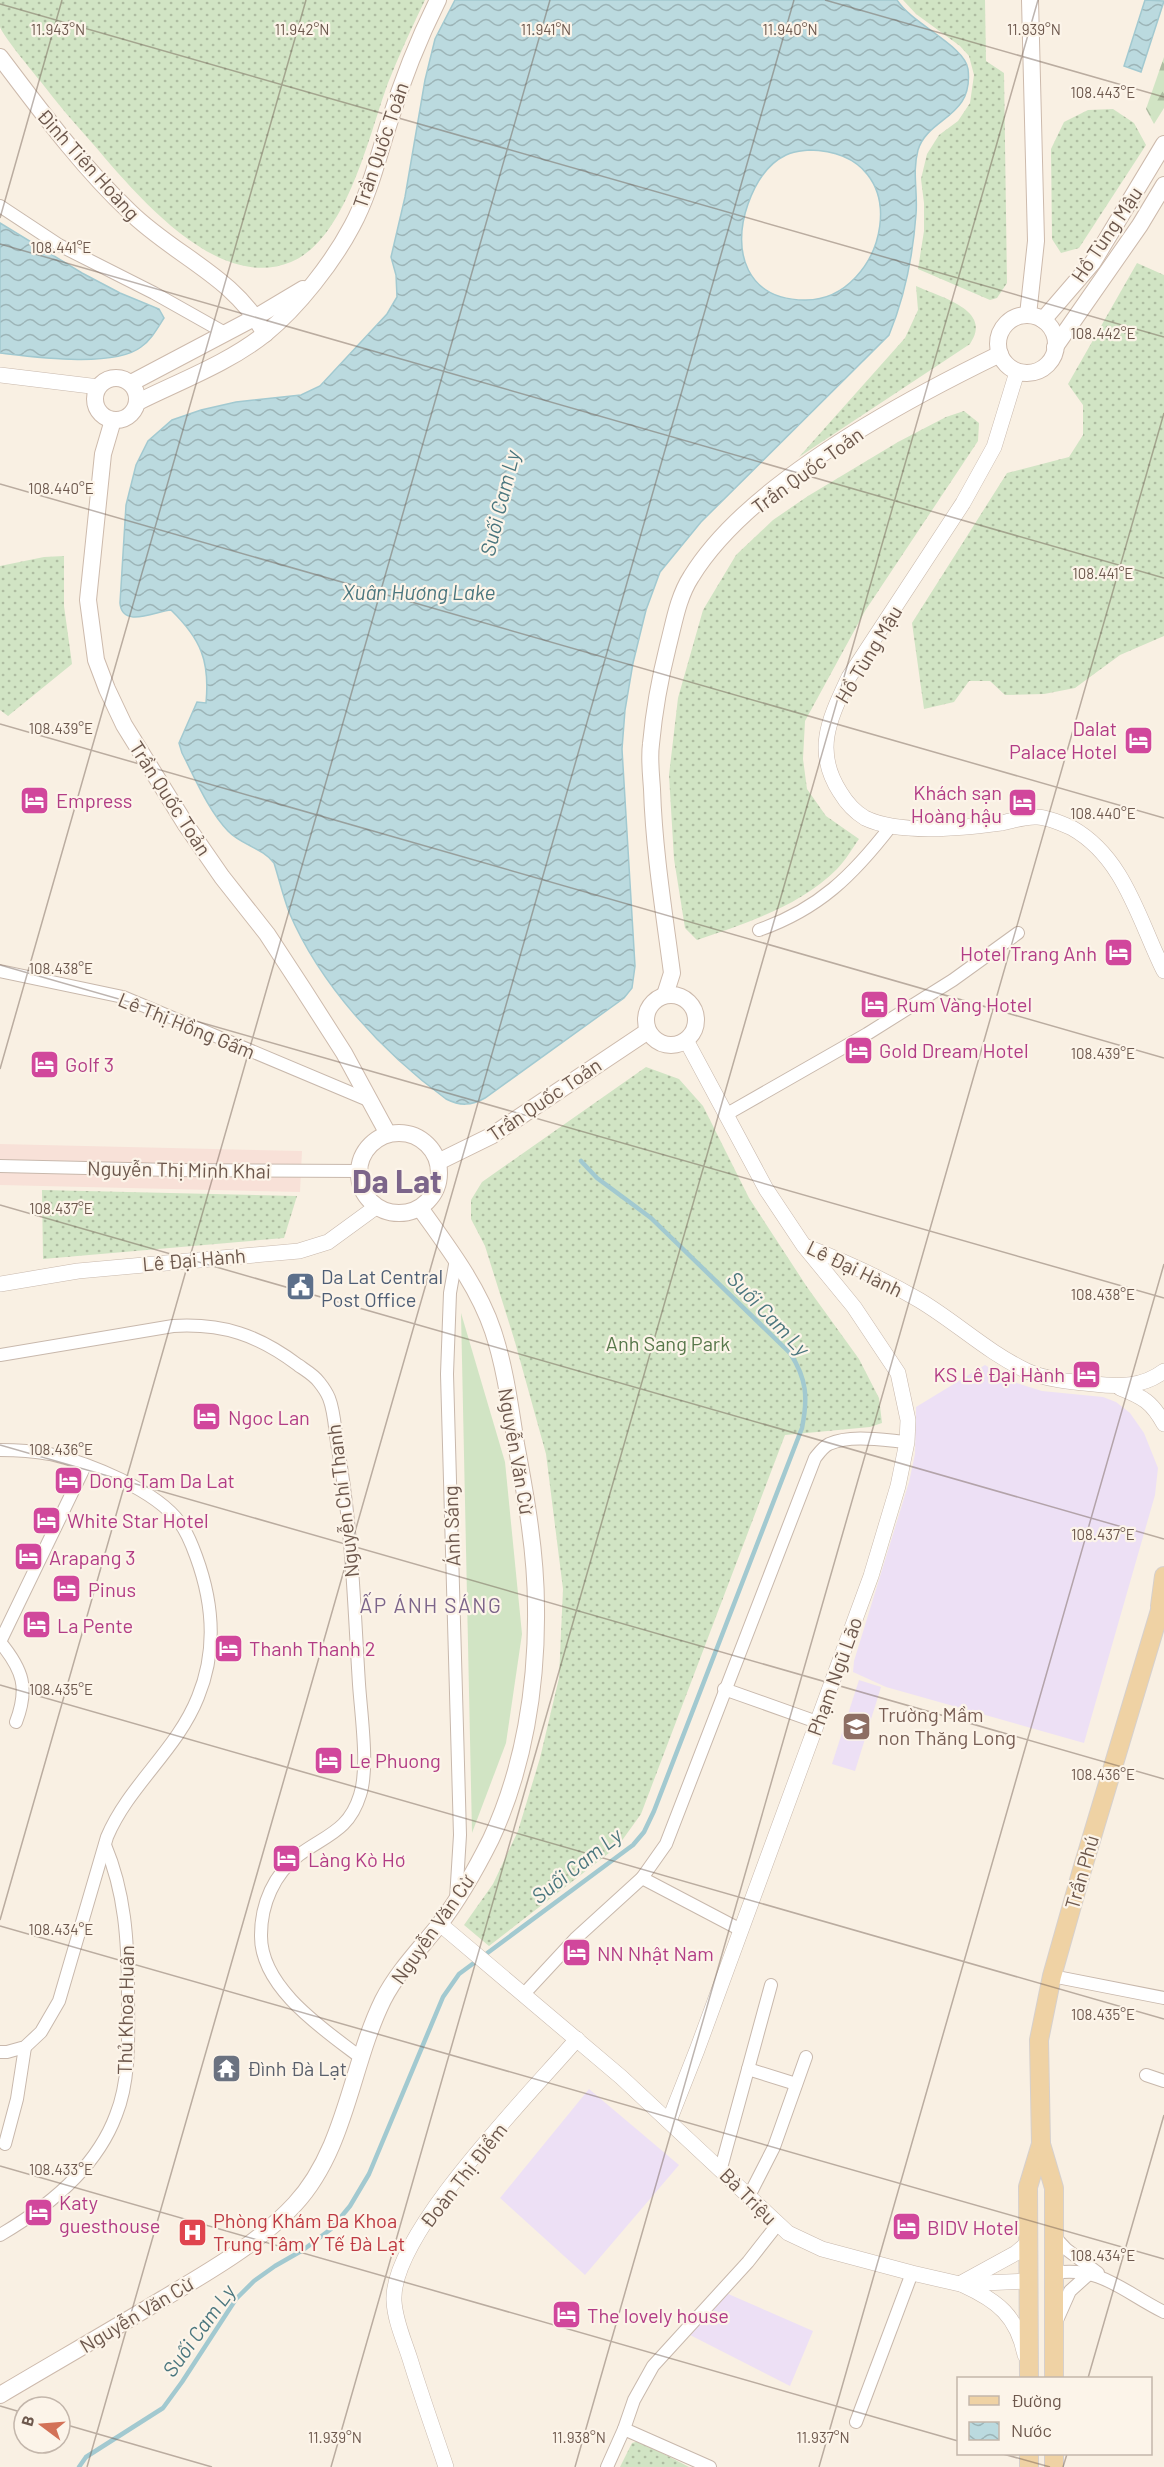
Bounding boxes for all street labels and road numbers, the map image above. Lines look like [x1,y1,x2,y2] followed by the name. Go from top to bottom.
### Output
[347,79,413,211] street label: Trần Quốc Toản
[33,103,145,225] street label: Đinh Tiên Hoàng
[1065,182,1147,286] street label: Hồ Tùng Mậu
[747,422,867,518] street label: Trần Quốc Toản
[829,601,907,707] street label: Hồ Tùng Mậu
[125,736,217,860] street label: Trần Quốc Toản
[115,987,259,1063] street label: Lê Thị Hồng Gấm
[483,1052,605,1146] street label: Trần Quốc Toản
[87,1155,271,1183] street label: Nguyễn Thị Minh Khai
[803,1234,907,1302] street label: Lê Đại Hành
[141,1243,247,1275] street label: Lê Đại Hành
[494,1386,540,1517] street label: Nguyễn Văn Cừ
[321,1423,363,1579] street label: Nguyễn Chí Thanh
[438,1485,464,1567] street label: Ánh Sáng
[801,1613,867,1739] street label: Phạm Ngũ Lão
[1059,1832,1103,1912] street label: Trần Phú
[385,1869,479,1988] street label: Nguyễn Văn Cừ
[112,1945,138,2075] street label: Thủ Khoa Huân
[415,2118,511,2232] street label: Đoàn Thị Điểm
[716,2163,782,2229] street label: Bà Triệu
[75,2270,198,2357] street label: Nguyễn Văn Cừ

